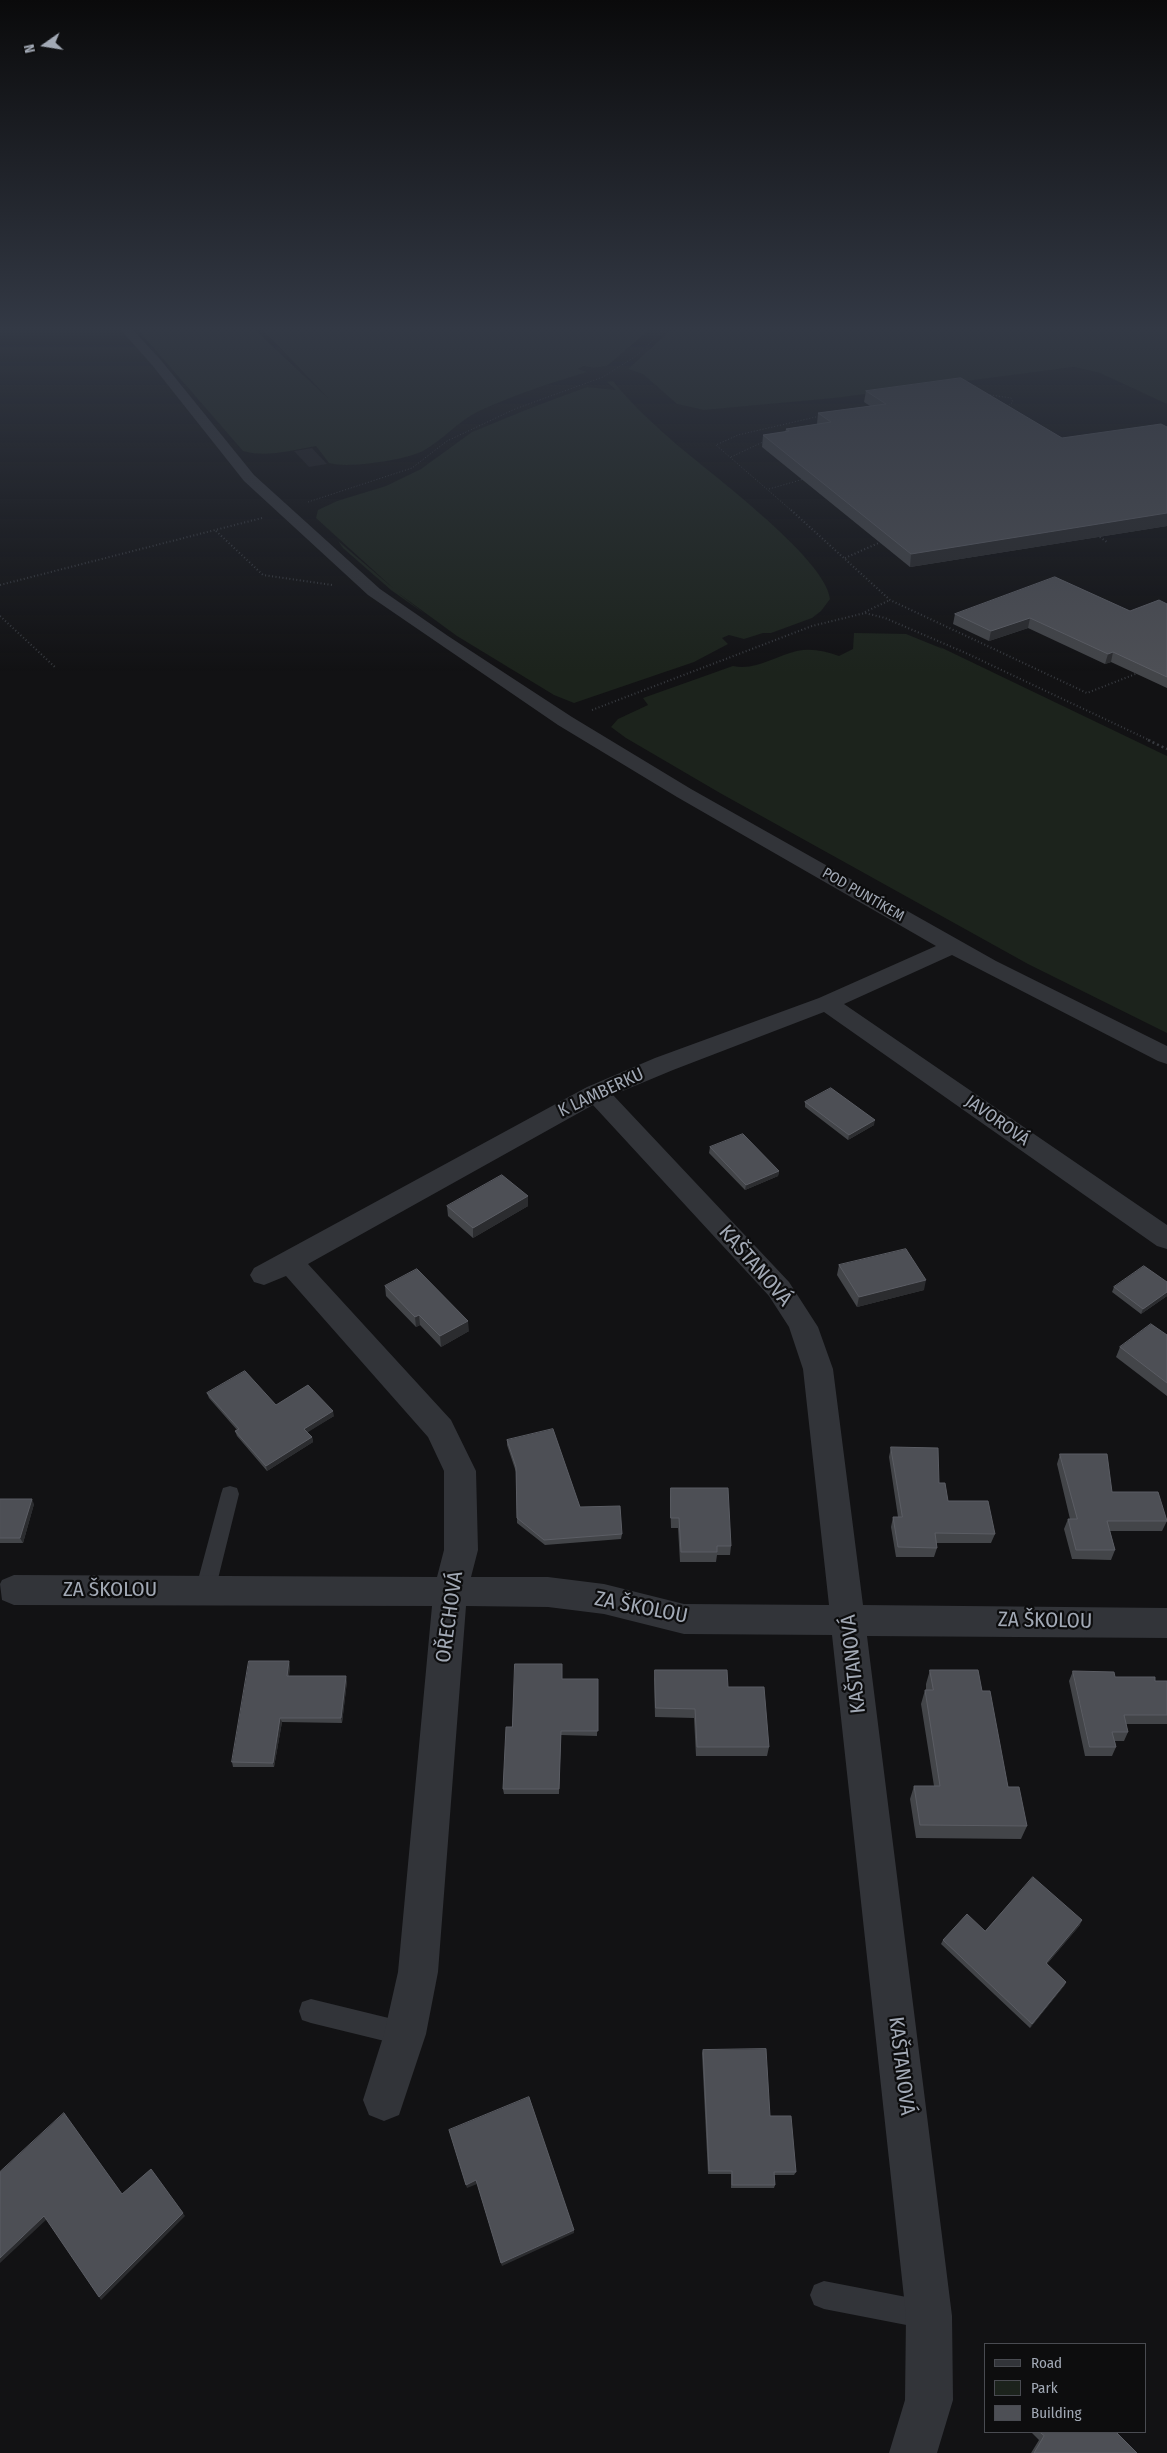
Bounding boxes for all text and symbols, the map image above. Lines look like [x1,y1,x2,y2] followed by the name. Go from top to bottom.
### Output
[20,20,70,70] north arrow
[21,42,39,54] text: N
[819,864,907,926] street label: POD PUNTÍKEM
[555,1064,647,1122] street label: K LAMBERKU
[961,1091,1033,1151] street label: JAVOROVÁ
[713,1220,797,1312] street label: KAŠTANOVÁ
[431,1570,469,1664] street label: OŘECHOVÁ
[63,1577,157,1603] street label: ZA ŠKOLOU
[592,1587,690,1629] street label: ZA ŠKOLOU
[998,1608,1092,1634] street label: ZA ŠKOLOU
[836,1613,872,1715] street label: KAŠTANOVÁ
[882,2015,920,2117] street label: KAŠTANOVÁ
[984,2343,1147,2433] legend
[1031,2354,1062,2372] text: Road
[1031,2379,1058,2397] text: Park
[1031,2404,1082,2422] text: Building

